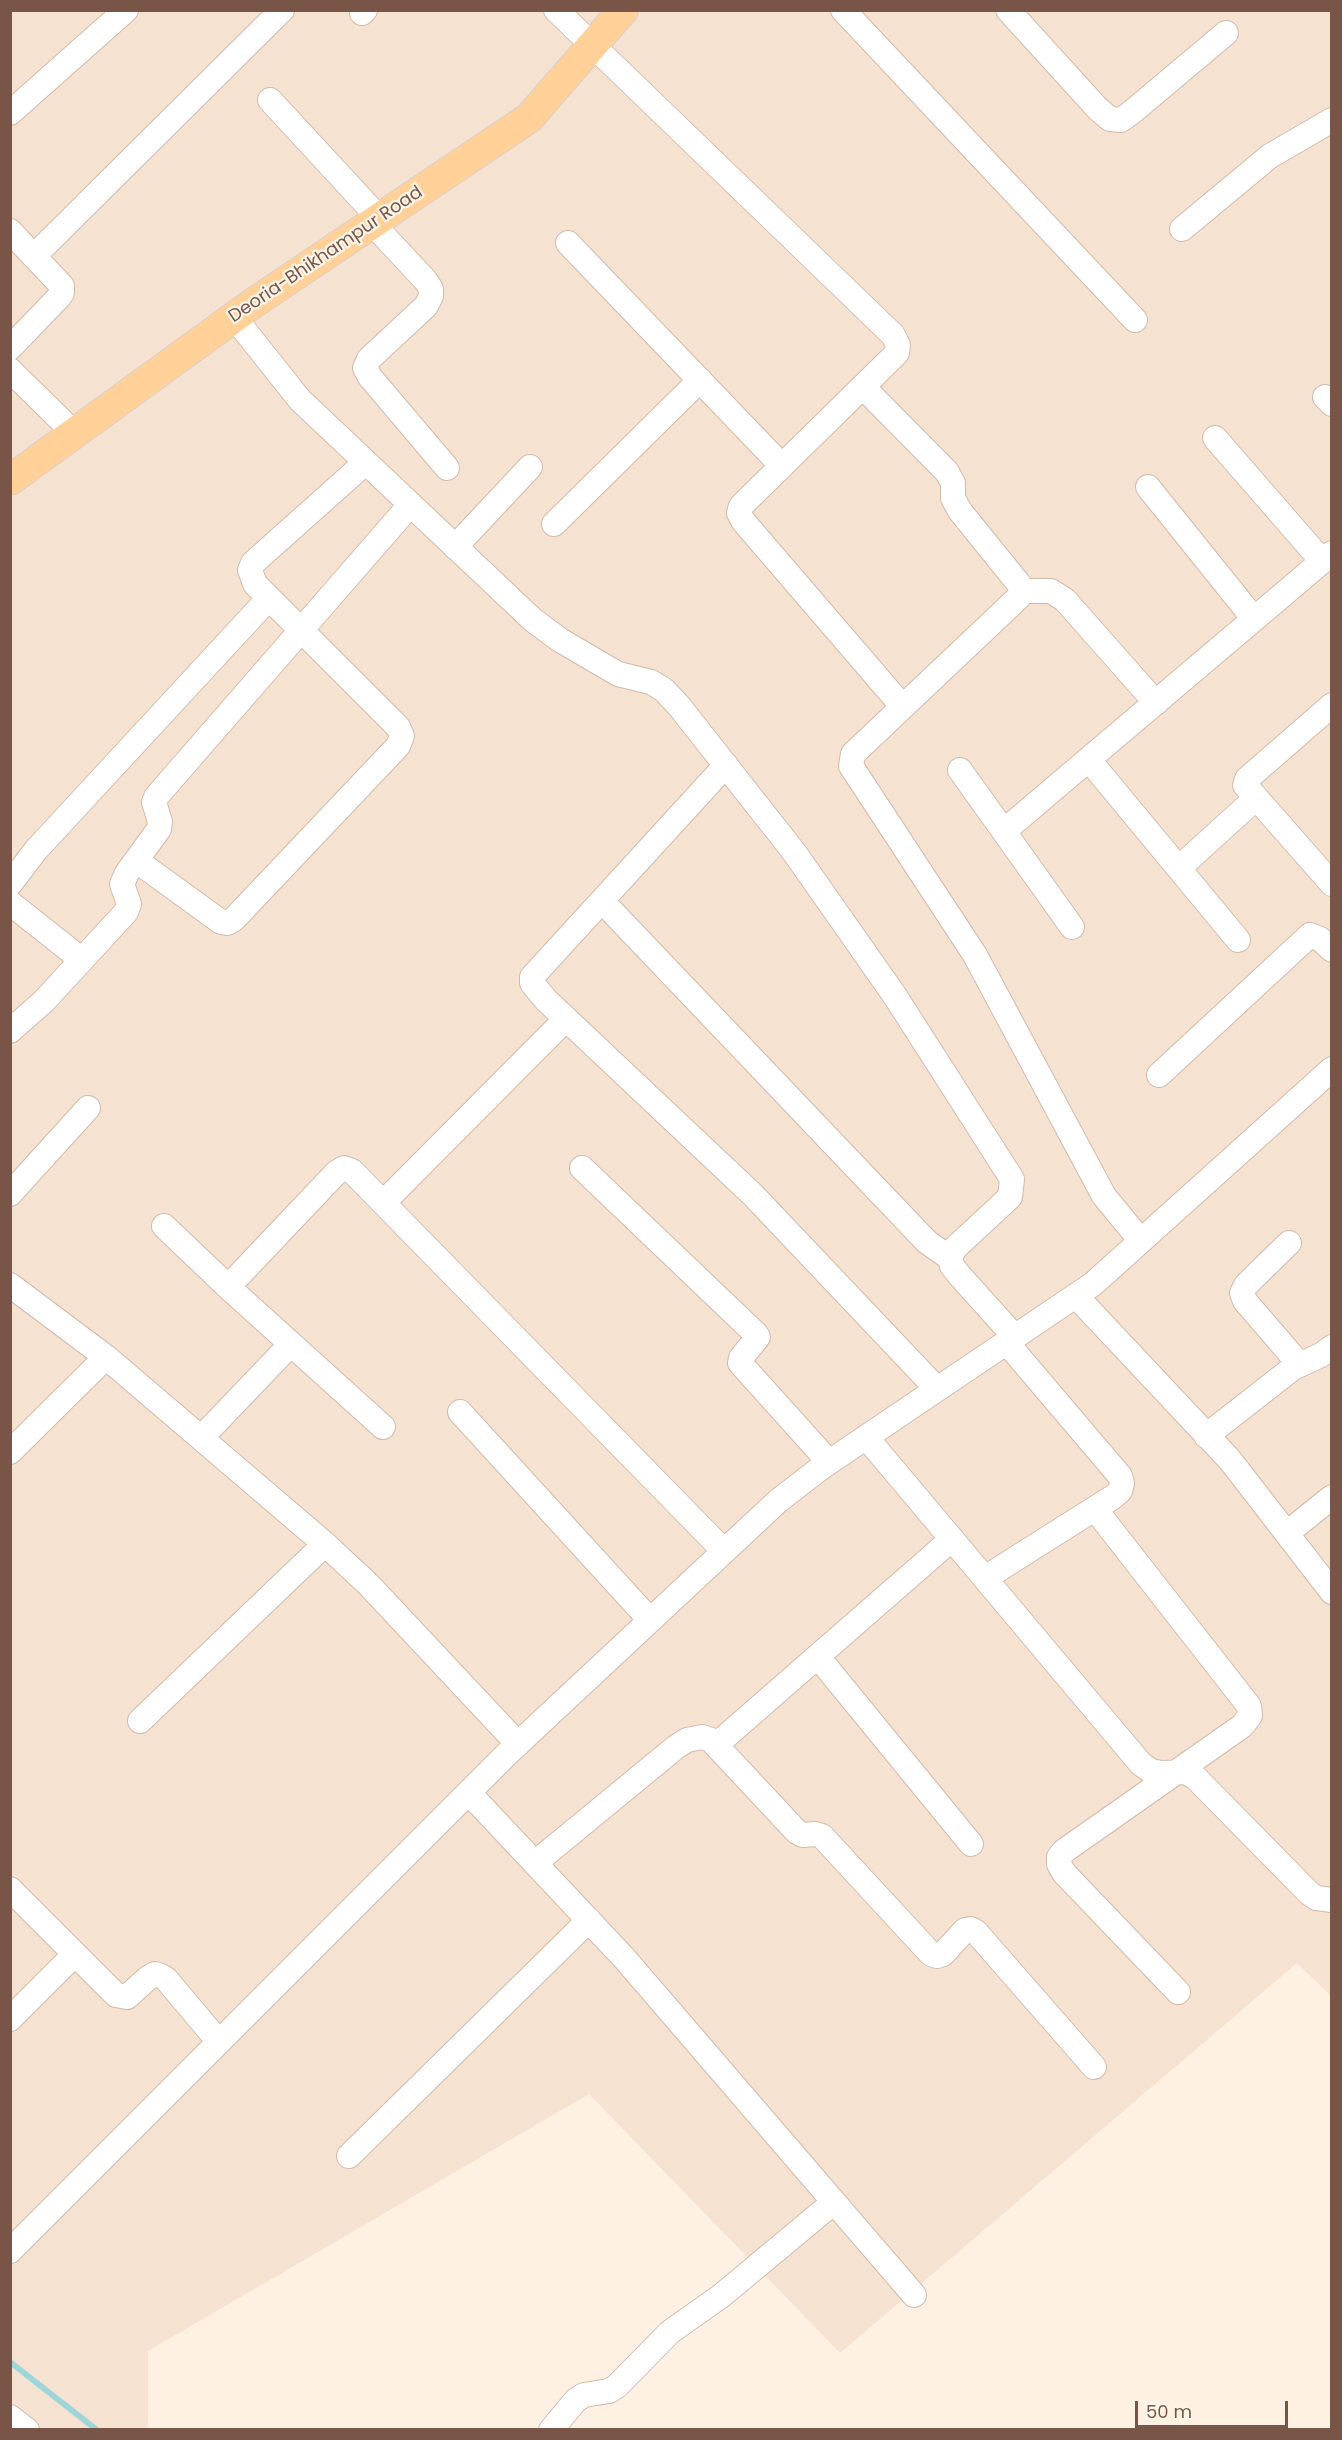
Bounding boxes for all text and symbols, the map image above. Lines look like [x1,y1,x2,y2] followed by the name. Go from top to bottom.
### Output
[225,182,427,328] street label: Deoria-Bhikhampur Road
[1138,2389,1291,2427] scale bar
[1146,2399,1192,2424] text: 50 m

